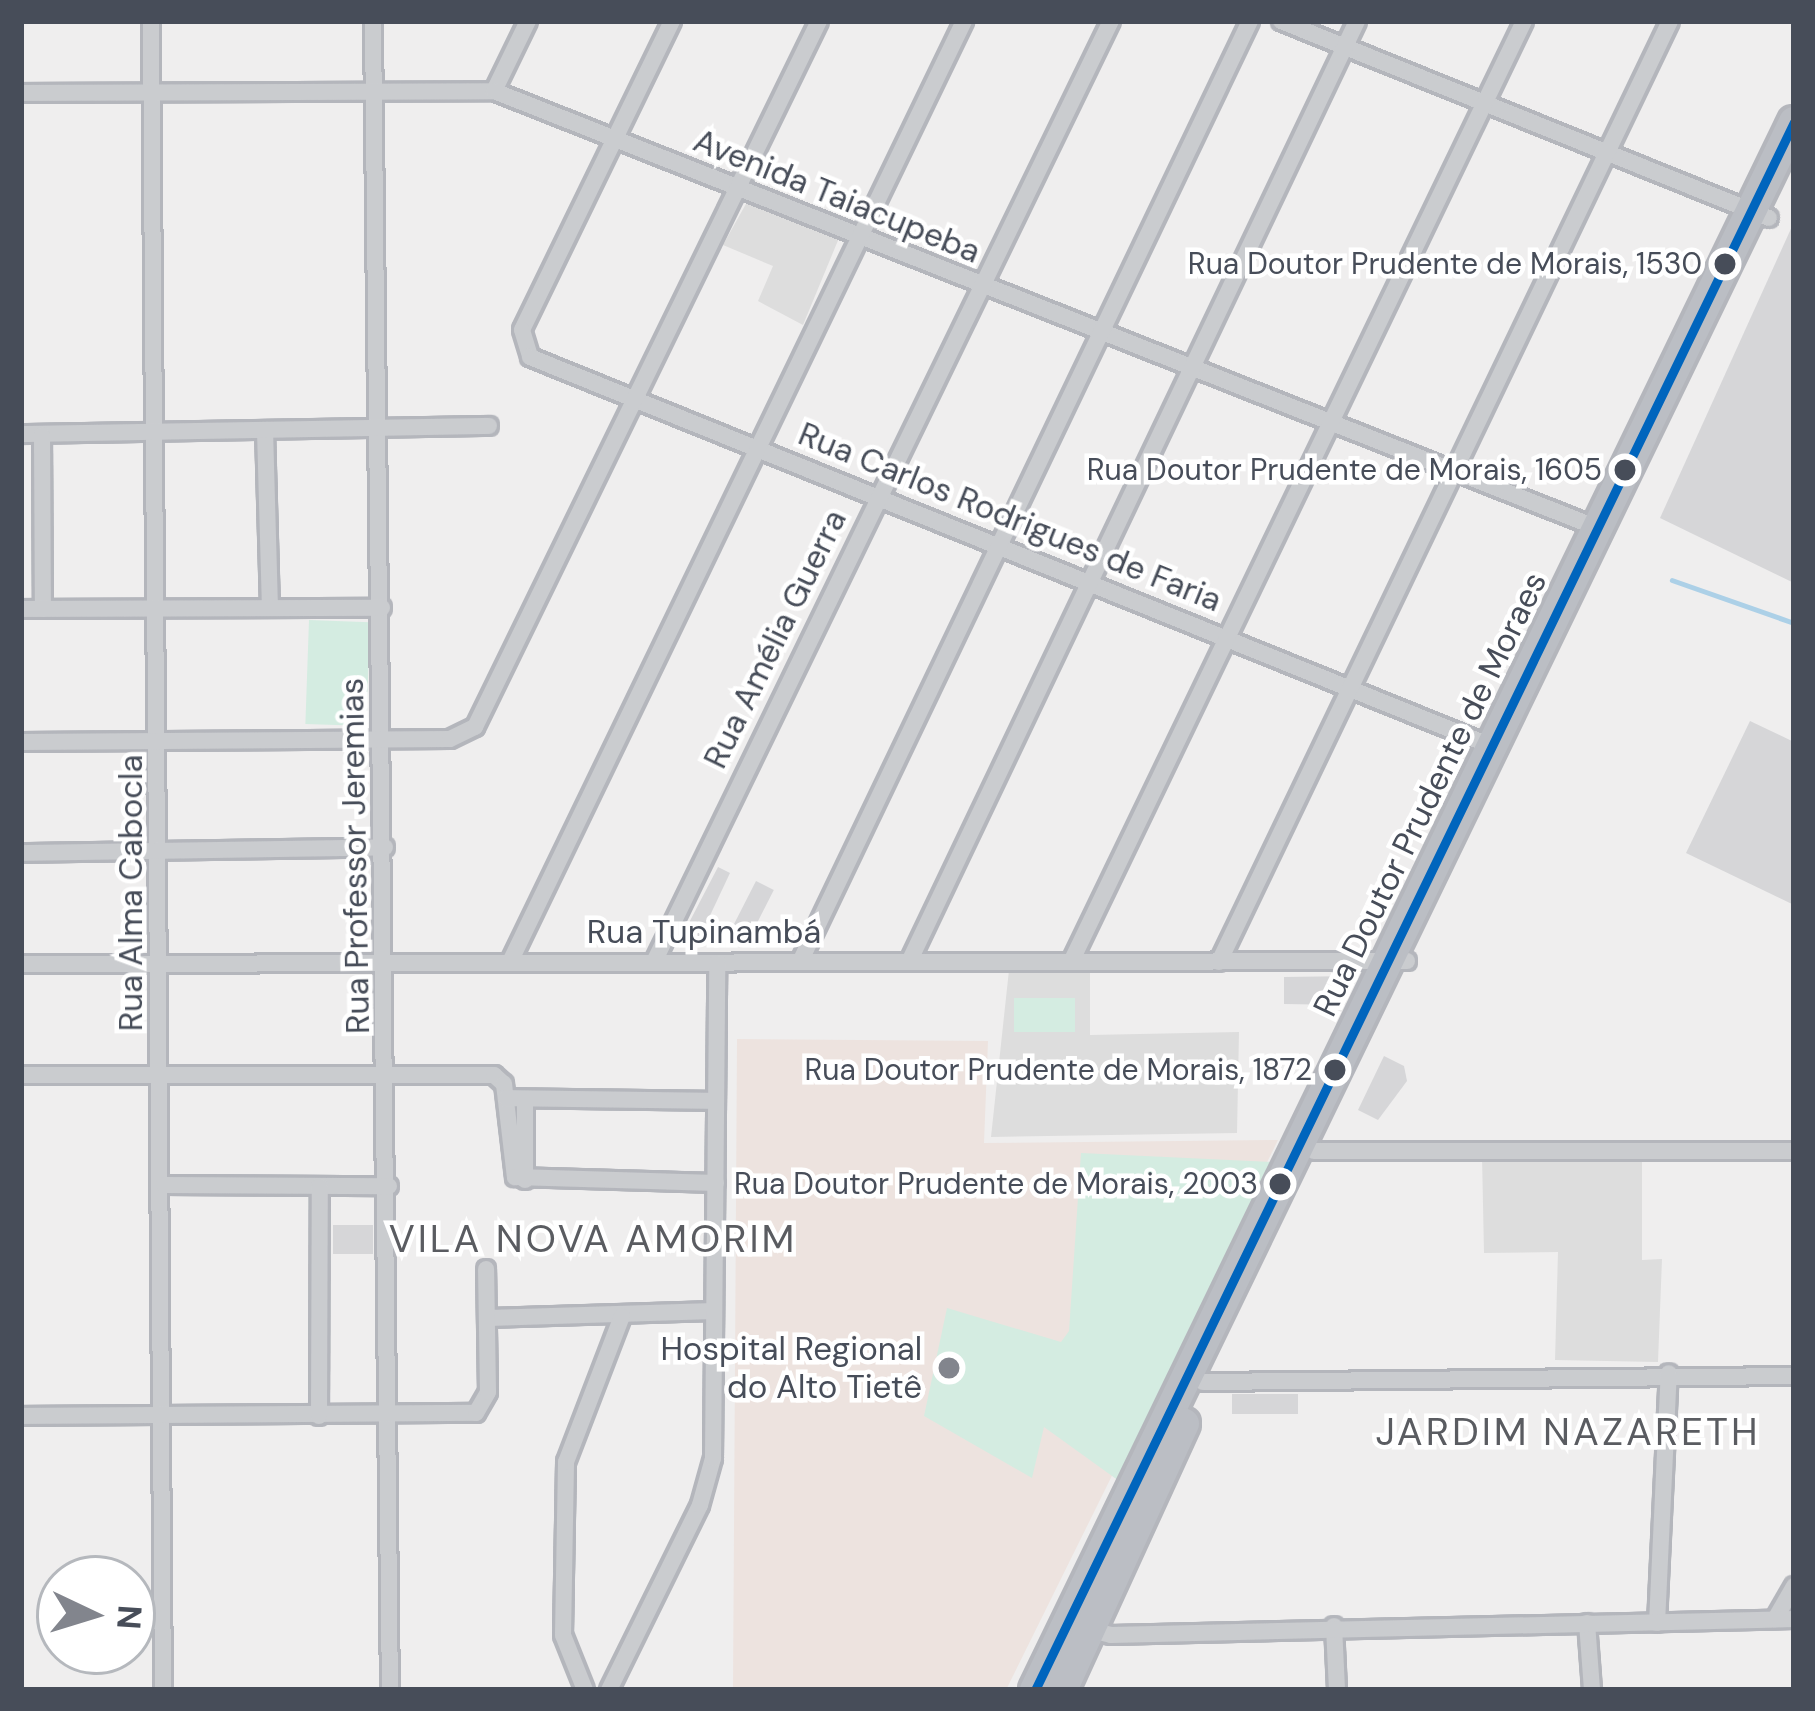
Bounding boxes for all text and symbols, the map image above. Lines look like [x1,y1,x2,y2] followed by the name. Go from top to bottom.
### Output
[688,120,986,272] street label: Avenida Taiacupeba
[1188,246,1702,282] place label: Rua Doutor Prudente de Morais, 1530
[1714,253,1736,275] marker: Rua Doutor Prudente de Morais, 1530
[793,414,1227,620] street label: Rua Carlos Rodrigues de Faria
[1087,452,1602,488] place label: Rua Doutor Prudente de Morais, 1605
[1614,459,1636,481] marker: Rua Doutor Prudente de Morais, 1605
[695,503,855,775] street label: Rua Amélia Guerra
[1305,566,1555,1022] street label: Rua Doutor Prudente de Moraes
[332,678,378,1034] street label: Rua Professor Jeremias
[111,755,151,1031] street label: Rua Alma Cabocla
[587,912,821,952] street label: Rua Tupinambá
[804,1052,1312,1088] place label: Rua Doutor Prudente de Morais, 1872
[1324,1059,1346,1081] marker: Rua Doutor Prudente de Morais, 1872
[734,1166,1258,1202] place label: Rua Doutor Prudente de Morais, 2003
[1269,1173,1291,1195] marker: Rua Doutor Prudente de Morais, 2003
[389,1216,797,1262] district label: VILA NOVA AMORIM
[660,1329,922,1407] place label: Hospital Regional do Alto Tietê
[933,1352,965,1384] marker: Hospital Regional do Alto Tietê
[1375,1409,1761,1455] district label: JARDIM NAZARETH
[36,1555,156,1675] north arrow
[107,1604,152,1631] text: N

